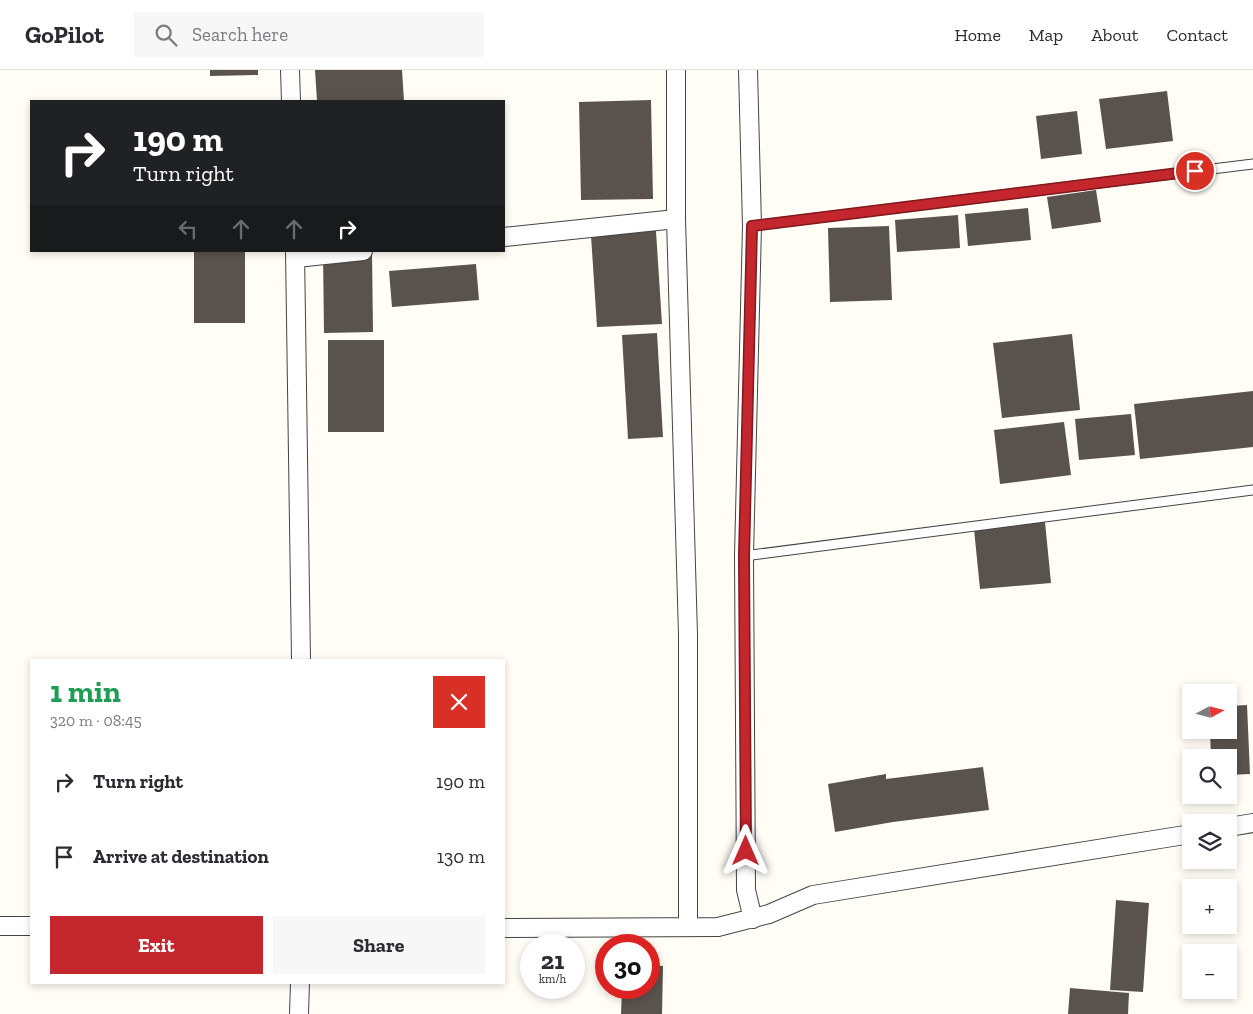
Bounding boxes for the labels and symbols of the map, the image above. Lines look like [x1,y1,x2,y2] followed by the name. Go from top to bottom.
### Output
[1174,150,1216,192] pin
[1182,684,1238,739] north arrow
[719,824,771,876] position arrow
[595,934,660,999] speed limit sign: 30

